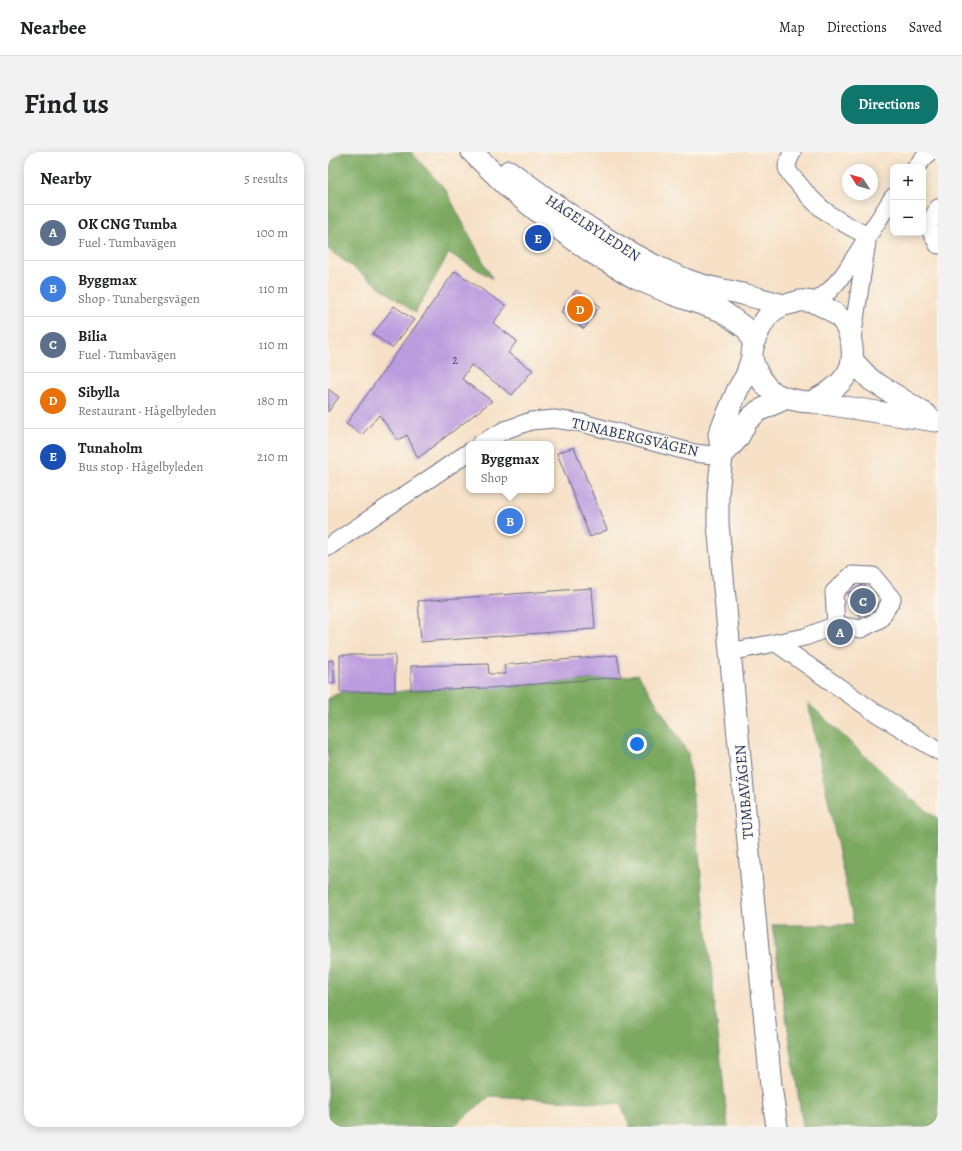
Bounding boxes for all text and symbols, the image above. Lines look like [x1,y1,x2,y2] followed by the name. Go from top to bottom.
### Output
[20,15,86,41] text: Nearbee
[779,18,805,37] text: Map
[827,18,887,37] text: Directions
[909,18,942,37] text: Saved
[24,85,109,123] text: Find us
[841,85,938,124] button: Directions
[842,164,878,200] north arrow
[890,164,926,236] map controls
[890,164,926,200] button: +
[40,167,91,190] text: Nearby
[244,170,288,187] text: 5 results
[542,190,644,266] street label: HÅGELBYLEDEN
[890,200,926,236] button: −
[78,214,177,234] text: OK CNG Tumba
[525,223,551,253] pin: E
[49,224,57,241] text: A
[256,224,288,241] text: 100 m
[78,234,176,251] text: Fuel · Tumbavägen
[78,270,137,290] text: Byggmax
[49,280,57,297] text: B
[259,280,288,297] text: 110 m
[78,290,200,307] text: Shop · Tunabergsvägen
[567,294,593,324] pin: D
[78,326,107,346] text: Bilia
[49,336,57,353] text: C
[259,336,288,353] text: 110 m
[78,346,176,363] text: Fuel · Tumbavägen
[452,351,458,368] house number: 2
[78,382,120,402] text: Sibylla
[48,392,58,409] text: D
[257,392,288,409] text: 180 m
[78,402,216,419] text: Restaurant · Hågelbyleden
[570,413,700,461] street label: TUNABERGSVÄGEN
[78,438,143,458] text: Tunaholm
[466,441,554,493] popup
[49,448,57,465] text: E
[257,448,288,465] text: 210 m
[481,449,539,469] text: Byggmax
[78,458,203,475] text: Bus stop · Hågelbyleden
[481,469,508,486] text: Shop
[497,506,523,536] pin: B
[850,586,876,616] pin: C
[827,617,853,647] pin: A
[627,734,647,754] your location
[730,744,758,840] street label: TUMBAVÄGEN

